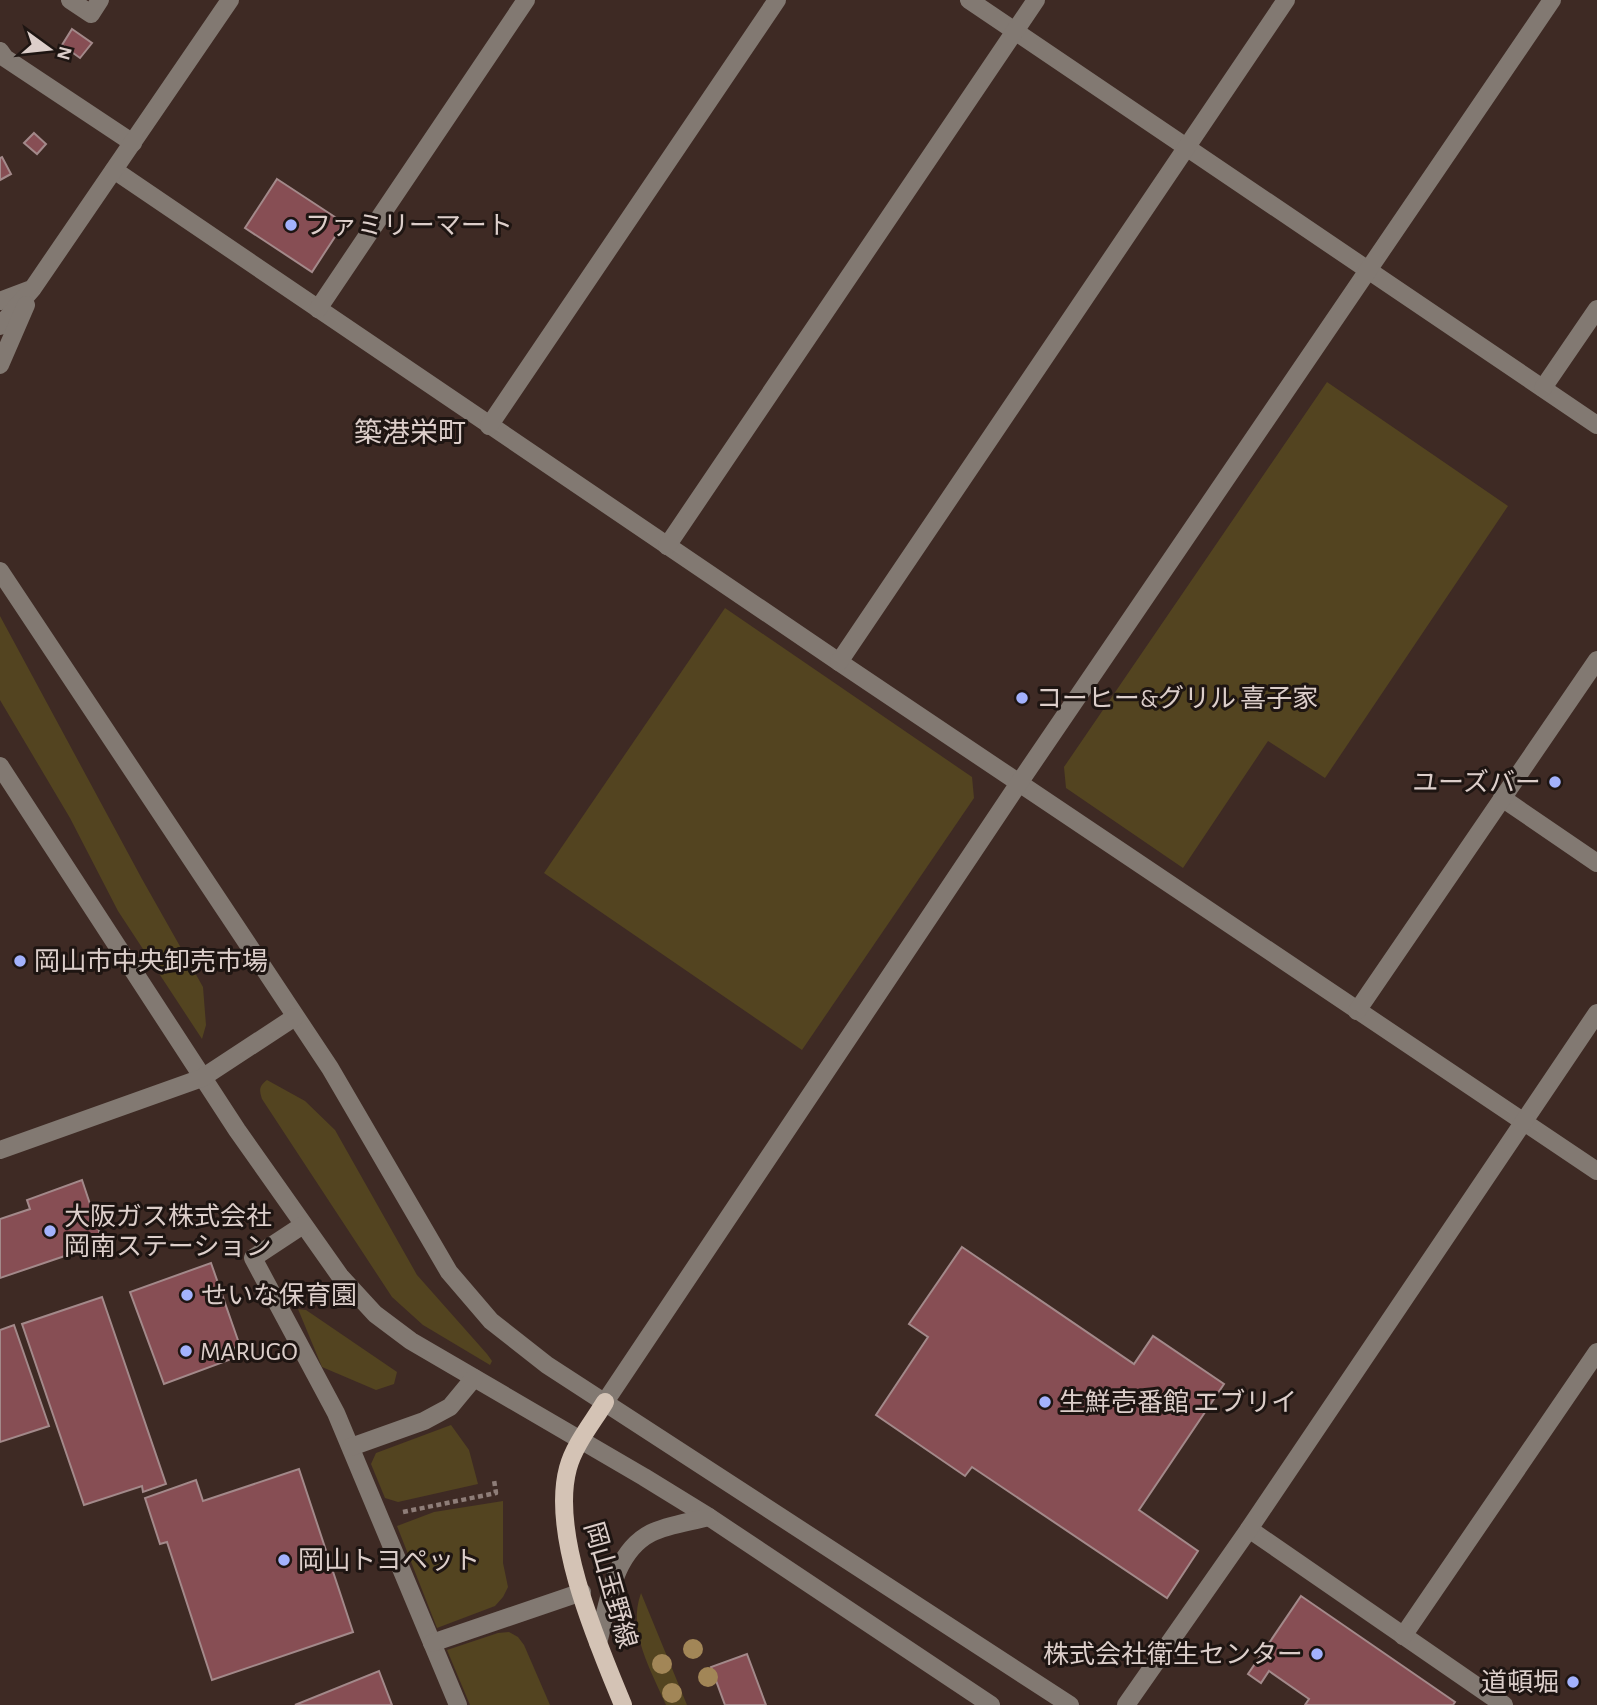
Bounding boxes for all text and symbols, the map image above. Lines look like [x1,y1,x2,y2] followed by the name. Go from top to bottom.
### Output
[14,14,84,84] north arrow
[53,44,75,62] text: N
[305,213,513,239] place label: ファミリーマート
[283,217,299,233] marker: ファミリーマート
[354,418,466,448] district label: 築港栄町
[1036,684,1318,712] place label: コーヒー&グリル 喜子家
[1014,690,1030,706] marker: コーヒー&グリル 喜子家
[1412,768,1541,796] place label: ユーズバー
[1547,774,1563,790] marker: ユーズバー
[34,948,268,975] place label: 岡山市中央卸売市場
[12,953,28,969] marker: 岡山市中央卸売市場
[64,1203,272,1260] place label: 大阪ガス株式会社 岡南ステーション
[42,1223,58,1239] marker: 大阪ガス株式会社 岡南ステーション
[201,1282,357,1309] place label: せいな保育園
[179,1287,195,1303] marker: せいな保育園
[200,1339,298,1365] place label: MARUGO
[178,1343,194,1359] marker: MARUGO
[1059,1388,1297,1416] place label: 生鮮壱番館 エブリイ
[1037,1394,1053,1410] marker: 生鮮壱番館 エブリイ
[580,1519,641,1651] street label: 岡山玉野線
[298,1547,480,1574] place label: 岡山トヨペット
[276,1552,292,1568] marker: 岡山トヨペット
[1043,1641,1303,1668] place label: 株式会社衛生センター
[1309,1646,1325,1662] marker: 株式会社衛生センター
[1481,1669,1559,1696] place label: 道頓堀
[1565,1674,1581,1690] marker: 道頓堀

